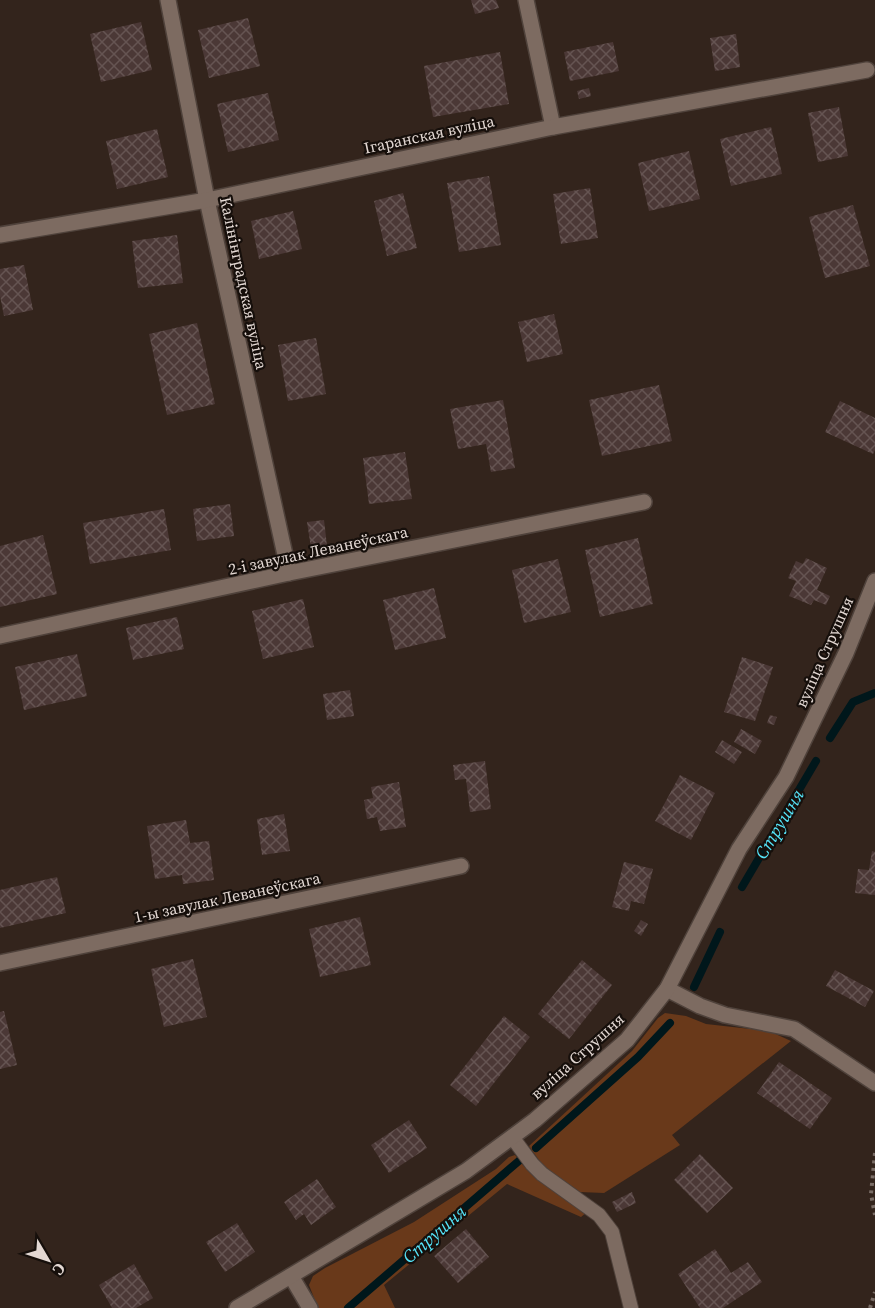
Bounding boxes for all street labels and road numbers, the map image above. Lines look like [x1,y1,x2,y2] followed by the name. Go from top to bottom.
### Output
[362,109,497,159] street label: Ігаранская вуліца
[215,195,273,372] street label: Калінінградская вуліца
[226,520,411,580] street label: 2-і завулак Леванеўскага
[790,593,858,711] street label: вуліца Струшня
[132,866,323,928] street label: 1-ы завулак Леванеўскага
[525,1008,629,1104] street label: вуліца Струшня

